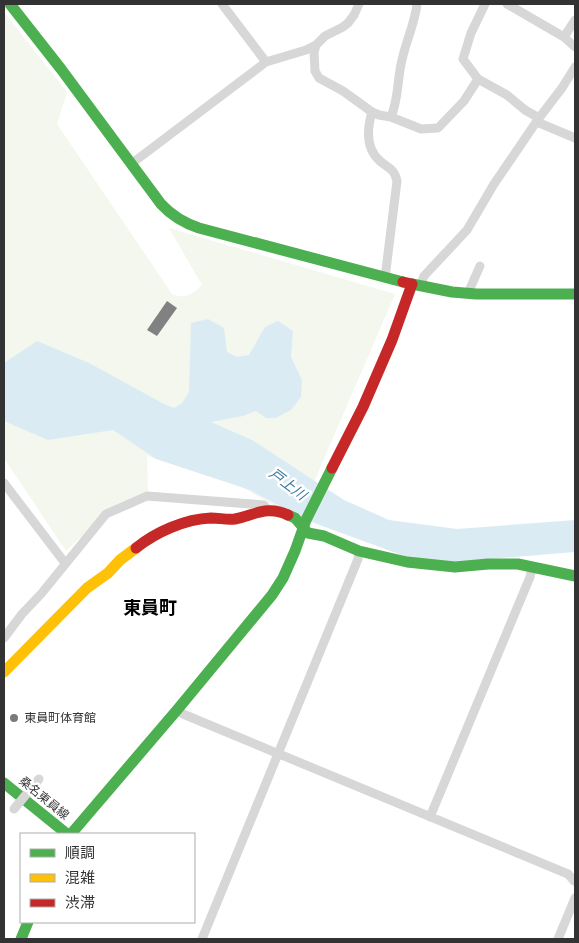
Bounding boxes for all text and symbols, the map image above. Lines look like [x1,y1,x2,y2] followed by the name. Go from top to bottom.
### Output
[266,464,312,504] water label: 戸上川
[123,596,177,618] district label: 東員町
[24,710,96,724] place label: 東員町体育館
[8,712,20,724] marker: 東員町体育館
[17,773,72,822] street label: 桑名東員線
[20,833,195,923] legend
[65,843,95,861] text: 順調
[65,868,95,886] text: 混雑
[65,893,95,911] text: 渋滞

